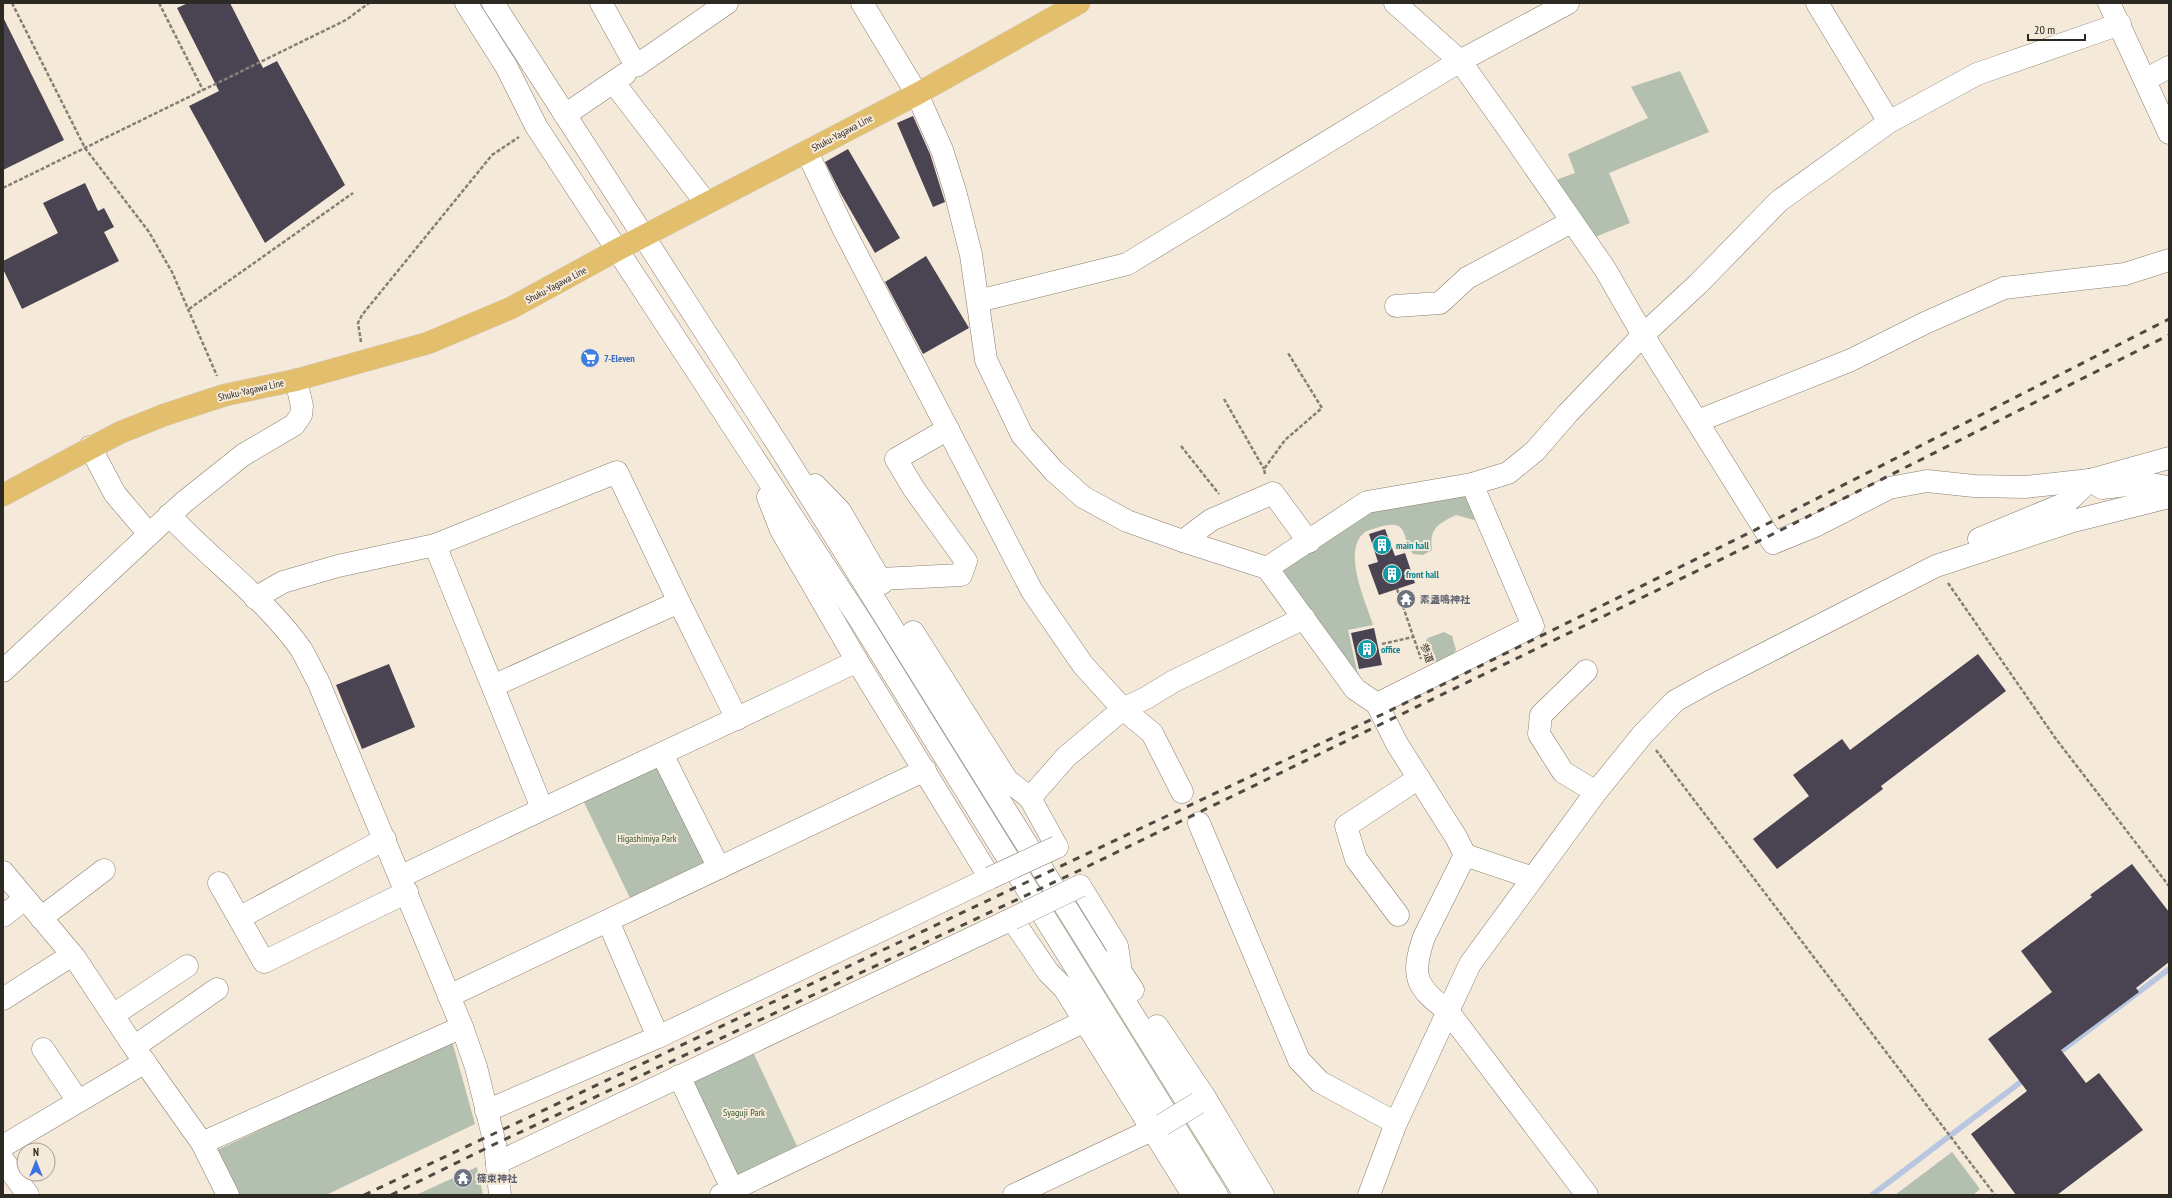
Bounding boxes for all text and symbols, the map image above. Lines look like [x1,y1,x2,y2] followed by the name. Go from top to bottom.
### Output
[2028,16,2085,42] scale bar
[2034,22,2055,37] text: 20 m
[809,111,875,155] street label: Shuku-Yagawa Line
[523,263,589,307] street label: Shuku-Yagawa Line
[579,347,601,369] supermarket icon: 7-Eleven
[604,352,635,365] place label: 7-Eleven
[217,376,285,404] street label: Shuku-Yagawa Line
[1371,534,1393,556] building icon: main hall
[1396,539,1430,552] place label: main hall
[1381,563,1403,585] building icon: front hall
[1406,568,1440,581] place label: front hall
[1395,588,1417,610] temple icon: 素盞鳴神社
[1420,593,1471,606] place label: 素盞鳴神社
[1356,638,1378,660] building icon: office
[1418,641,1436,665] street label: 参道
[1381,643,1400,656] place label: office
[617,832,677,845] park label: Higashimiya Park
[723,1106,765,1119] park label: Syaguji Park
[16,1142,56,1182] north arrow
[33,1145,39,1159] text: N
[452,1167,474,1189] temple icon: 篠束神社
[476,1172,518,1185] place label: 篠束神社

